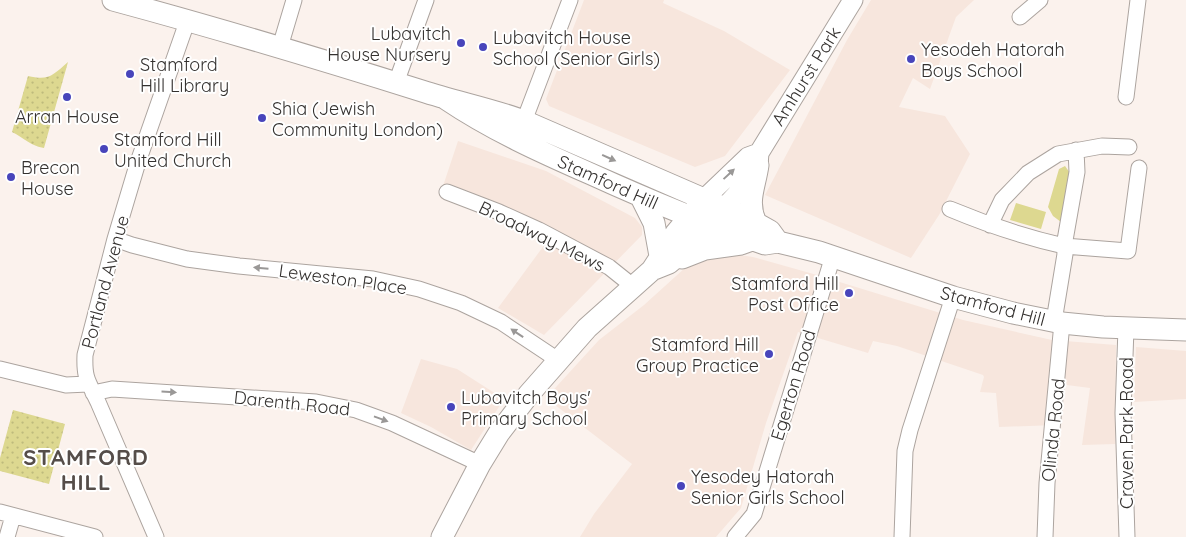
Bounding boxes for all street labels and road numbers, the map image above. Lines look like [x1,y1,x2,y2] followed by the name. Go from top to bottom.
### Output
[766,22,846,130] street label: Amhurst Park
[554,150,662,214] street label: Stamford Hill
[475,196,609,276] street label: Broadway Mews
[76,213,134,351] street label: Portland Avenue
[277,259,409,299] street label: Leweston Place
[938,281,1048,331] street label: Stamford Hill
[765,327,821,443] street label: Egerton Road
[1115,357,1138,509] street label: Craven Park Road
[1036,377,1070,483] street label: Olinda Road
[233,385,351,421] street label: Darenth Road

